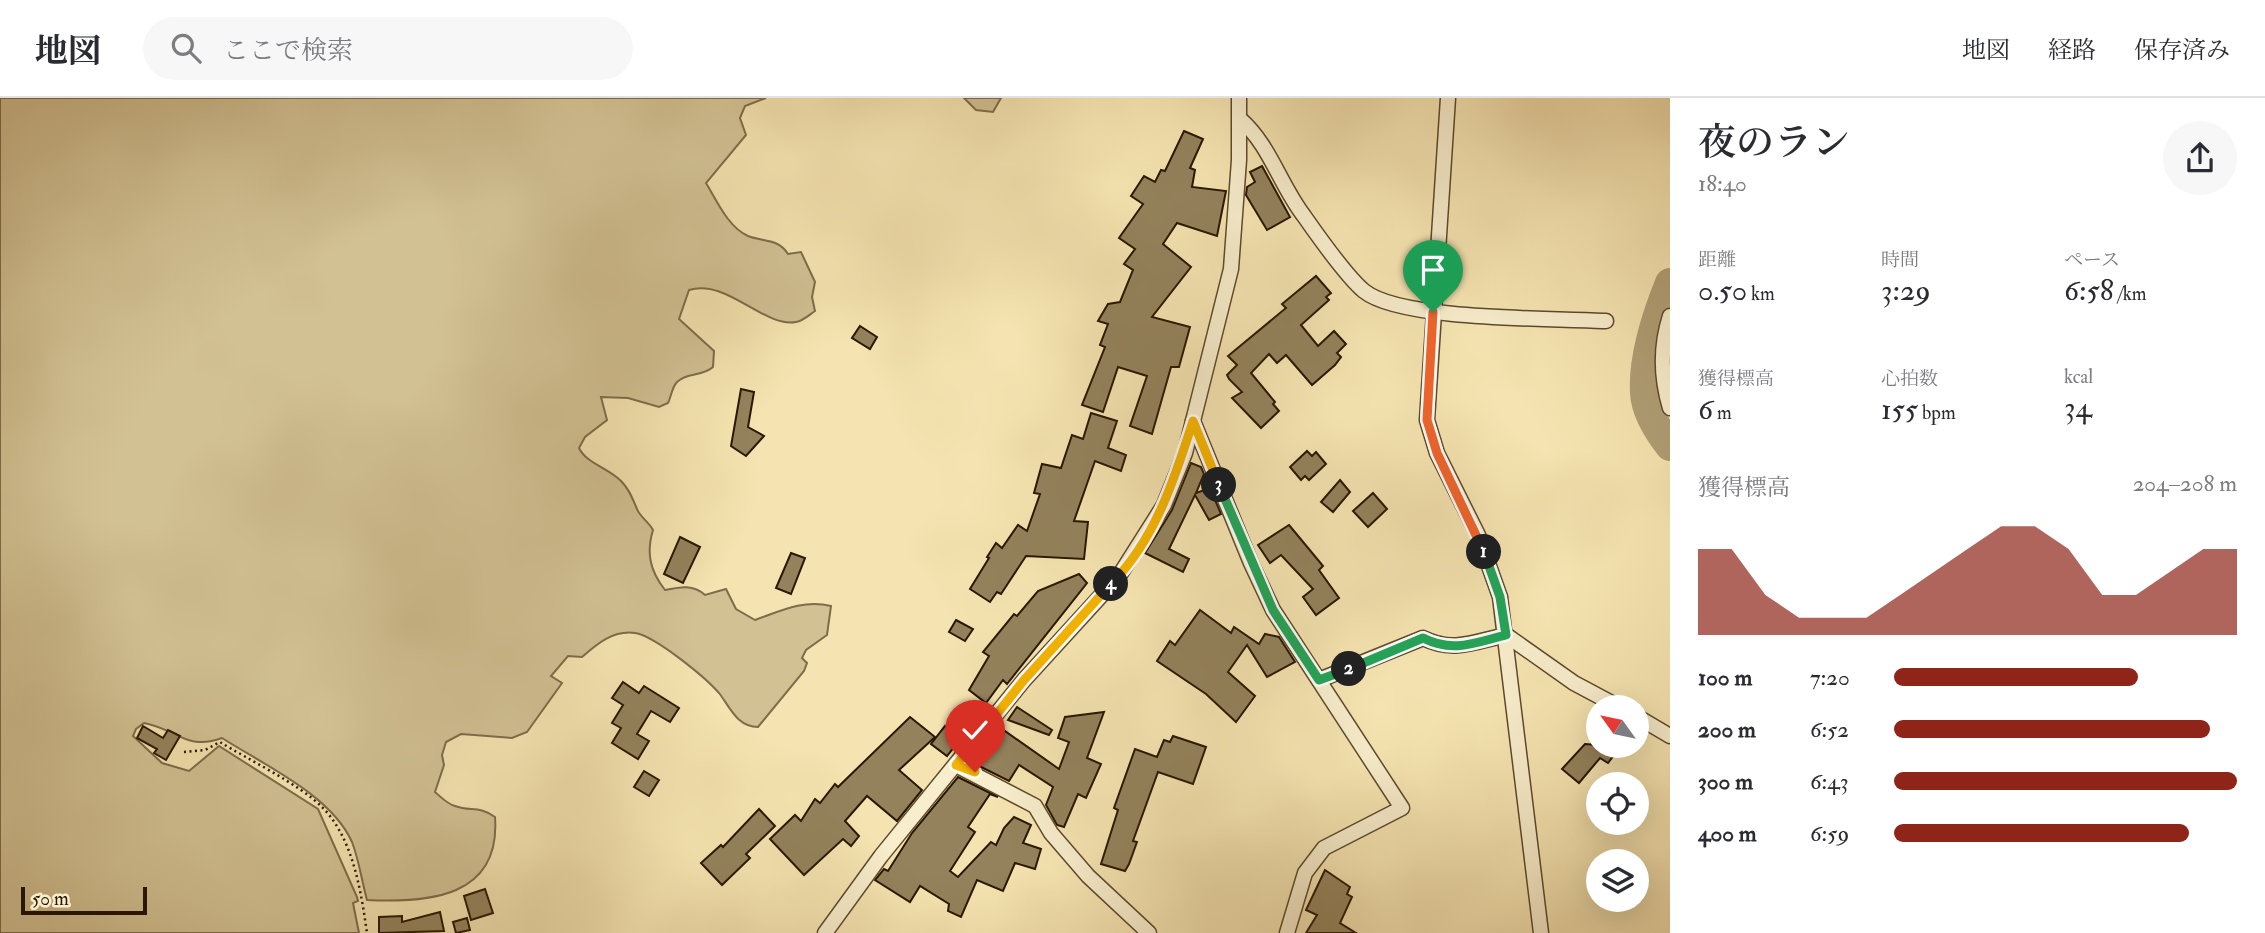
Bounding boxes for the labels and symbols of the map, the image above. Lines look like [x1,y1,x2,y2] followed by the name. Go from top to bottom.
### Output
[1403,240,1463,312] pin
[1202,468,1236,502] pin: 3
[1466,534,1502,570] pin: 1
[1094,566,1128,602] pin: 4
[1332,652,1366,686] pin: 2
[1586,695,1648,758] north arrow
[945,700,1005,772] pin
[21,884,147,916] scale bar

